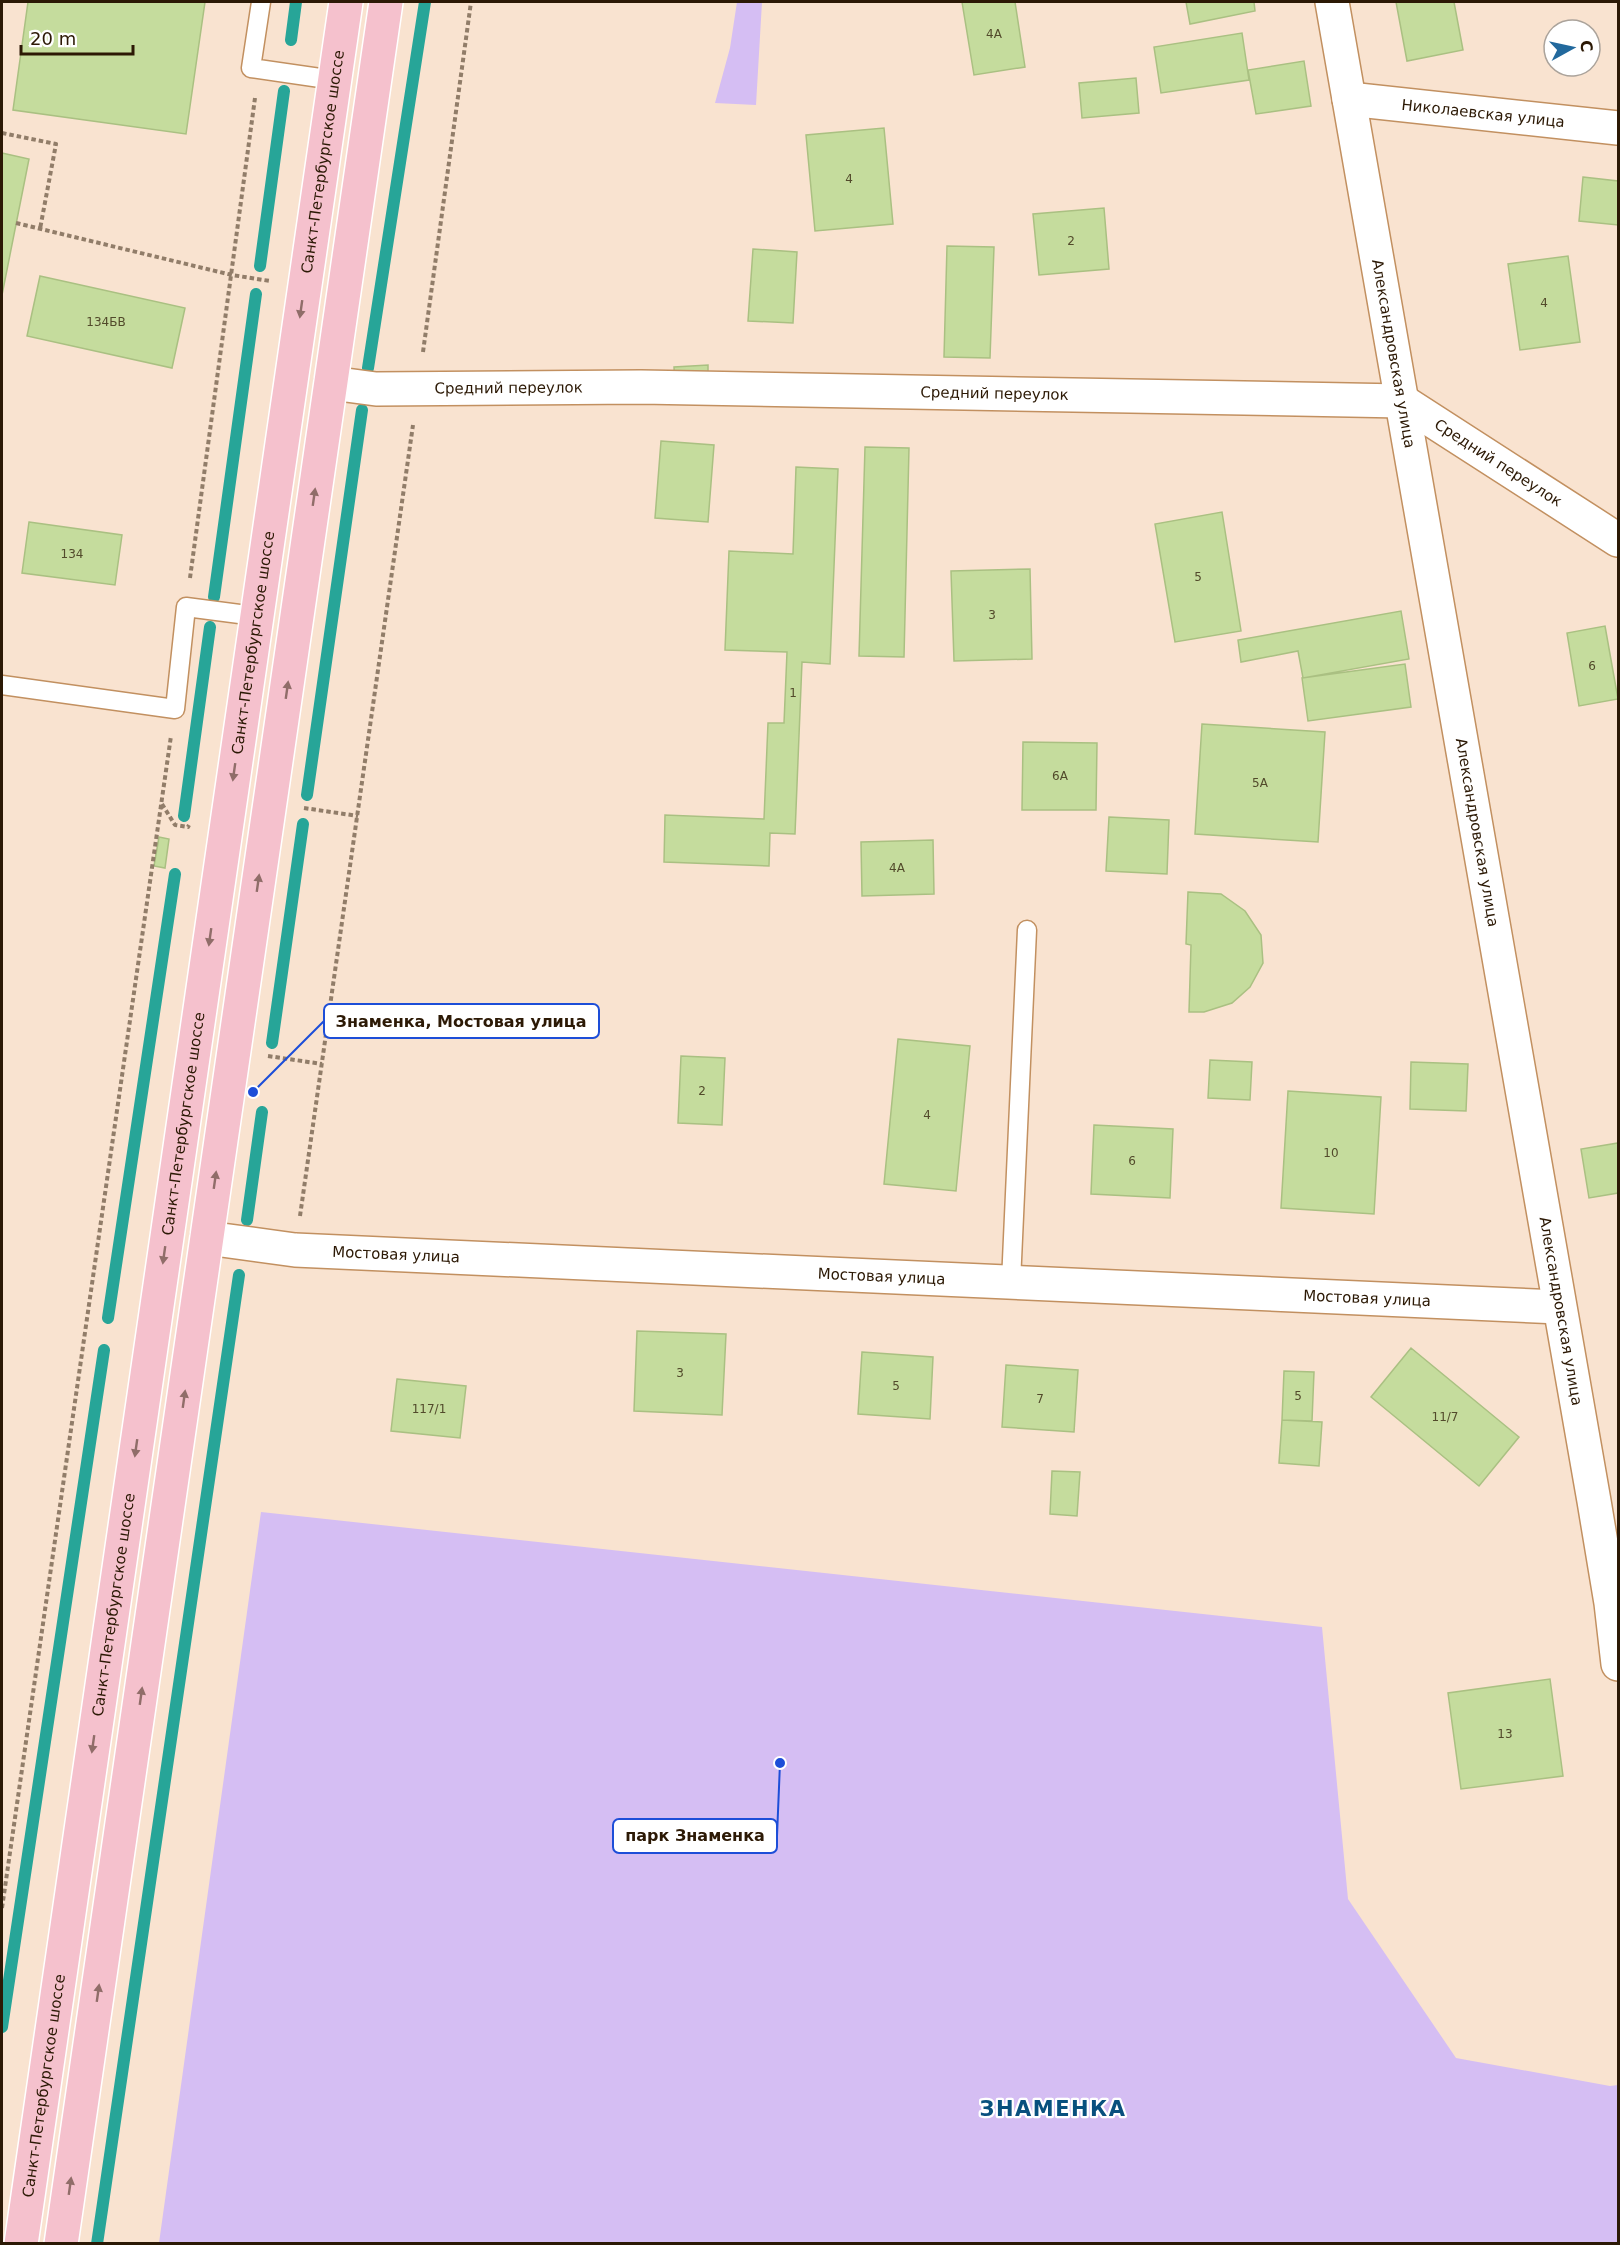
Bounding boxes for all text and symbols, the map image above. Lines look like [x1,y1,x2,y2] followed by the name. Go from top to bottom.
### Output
[21,18,134,56] scale bar
[1542,18,1602,78] north arrow
[986,27,1003,41] house number: 4А
[30,28,76,49] text: 20 m
[1576,39,1597,53] text: С
[298,49,348,275] street label: Санкт-Петербургское шоссе
[1401,96,1566,131] street label: Николаевская улица
[845,172,853,186] house number: 4
[1067,234,1075,248] house number: 2
[1368,258,1419,449] street label: Александровская улица
[1540,296,1548,310] house number: 4
[296,299,305,318] one-way arrow
[86,315,126,329] house number: 134БВ
[434,378,583,398] street label: Средний переулок
[920,383,1069,404] street label: Средний переулок
[1431,415,1565,511] street label: Средний переулок
[310,488,319,507] one-way arrow
[228,530,278,756] street label: Санкт-Петербургское шоссе
[61,547,83,561] house number: 134
[1194,570,1202,584] house number: 5
[988,608,996,622] house number: 3
[1588,659,1596,673] house number: 6
[282,681,291,700] one-way arrow
[789,686,797,700] house number: 1
[1452,737,1502,928] street label: Александровская улица
[229,763,238,782] one-way arrow
[1052,769,1069,783] house number: 6А
[1252,776,1269,790] house number: 5А
[889,861,906,875] house number: 4А
[254,874,263,893] one-way arrow
[205,927,214,946] one-way arrow
[324,1004,599,1038] callout: Знаменка, Мостовая улица
[158,1011,208,1237] street label: Санкт-Петербургское шоссе
[336,1012,586,1031] text: Знаменка, Мостовая улица
[698,1084,706,1098] house number: 2
[923,1108,931,1122] house number: 4
[1323,1146,1339,1160] house number: 10
[1128,1154,1136,1168] house number: 6
[211,1171,220,1190] one-way arrow
[1535,1215,1586,1407] street label: Александровская улица
[332,1243,460,1266] street label: Мостовая улица
[159,1245,168,1264] one-way arrow
[817,1265,946,1288] street label: Мостовая улица
[1303,1286,1431,1310] street label: Мостовая улица
[676,1366,684,1380] house number: 3
[892,1379,900,1393] house number: 5
[179,1389,188,1408] one-way arrow
[1294,1389,1302,1403] house number: 5
[1036,1392,1044,1406] house number: 7
[412,1402,446,1416] house number: 117/1
[1432,1410,1458,1424] house number: 11/7
[132,1438,141,1457] one-way arrow
[89,1492,139,1718] street label: Санкт-Петербургское шоссе
[136,1686,145,1705] one-way arrow
[1497,1727,1513,1741] house number: 13
[89,1735,98,1754] one-way arrow
[613,1819,777,1853] callout: парк Знаменка
[625,1826,765,1845] text: парк Знаменка
[19,1973,69,2199] street label: Санкт-Петербургское шоссе
[93,1983,102,2002] one-way arrow
[980,2097,1126,2121] district label: ЗНАМЕНКА
[65,2176,74,2195] one-way arrow

